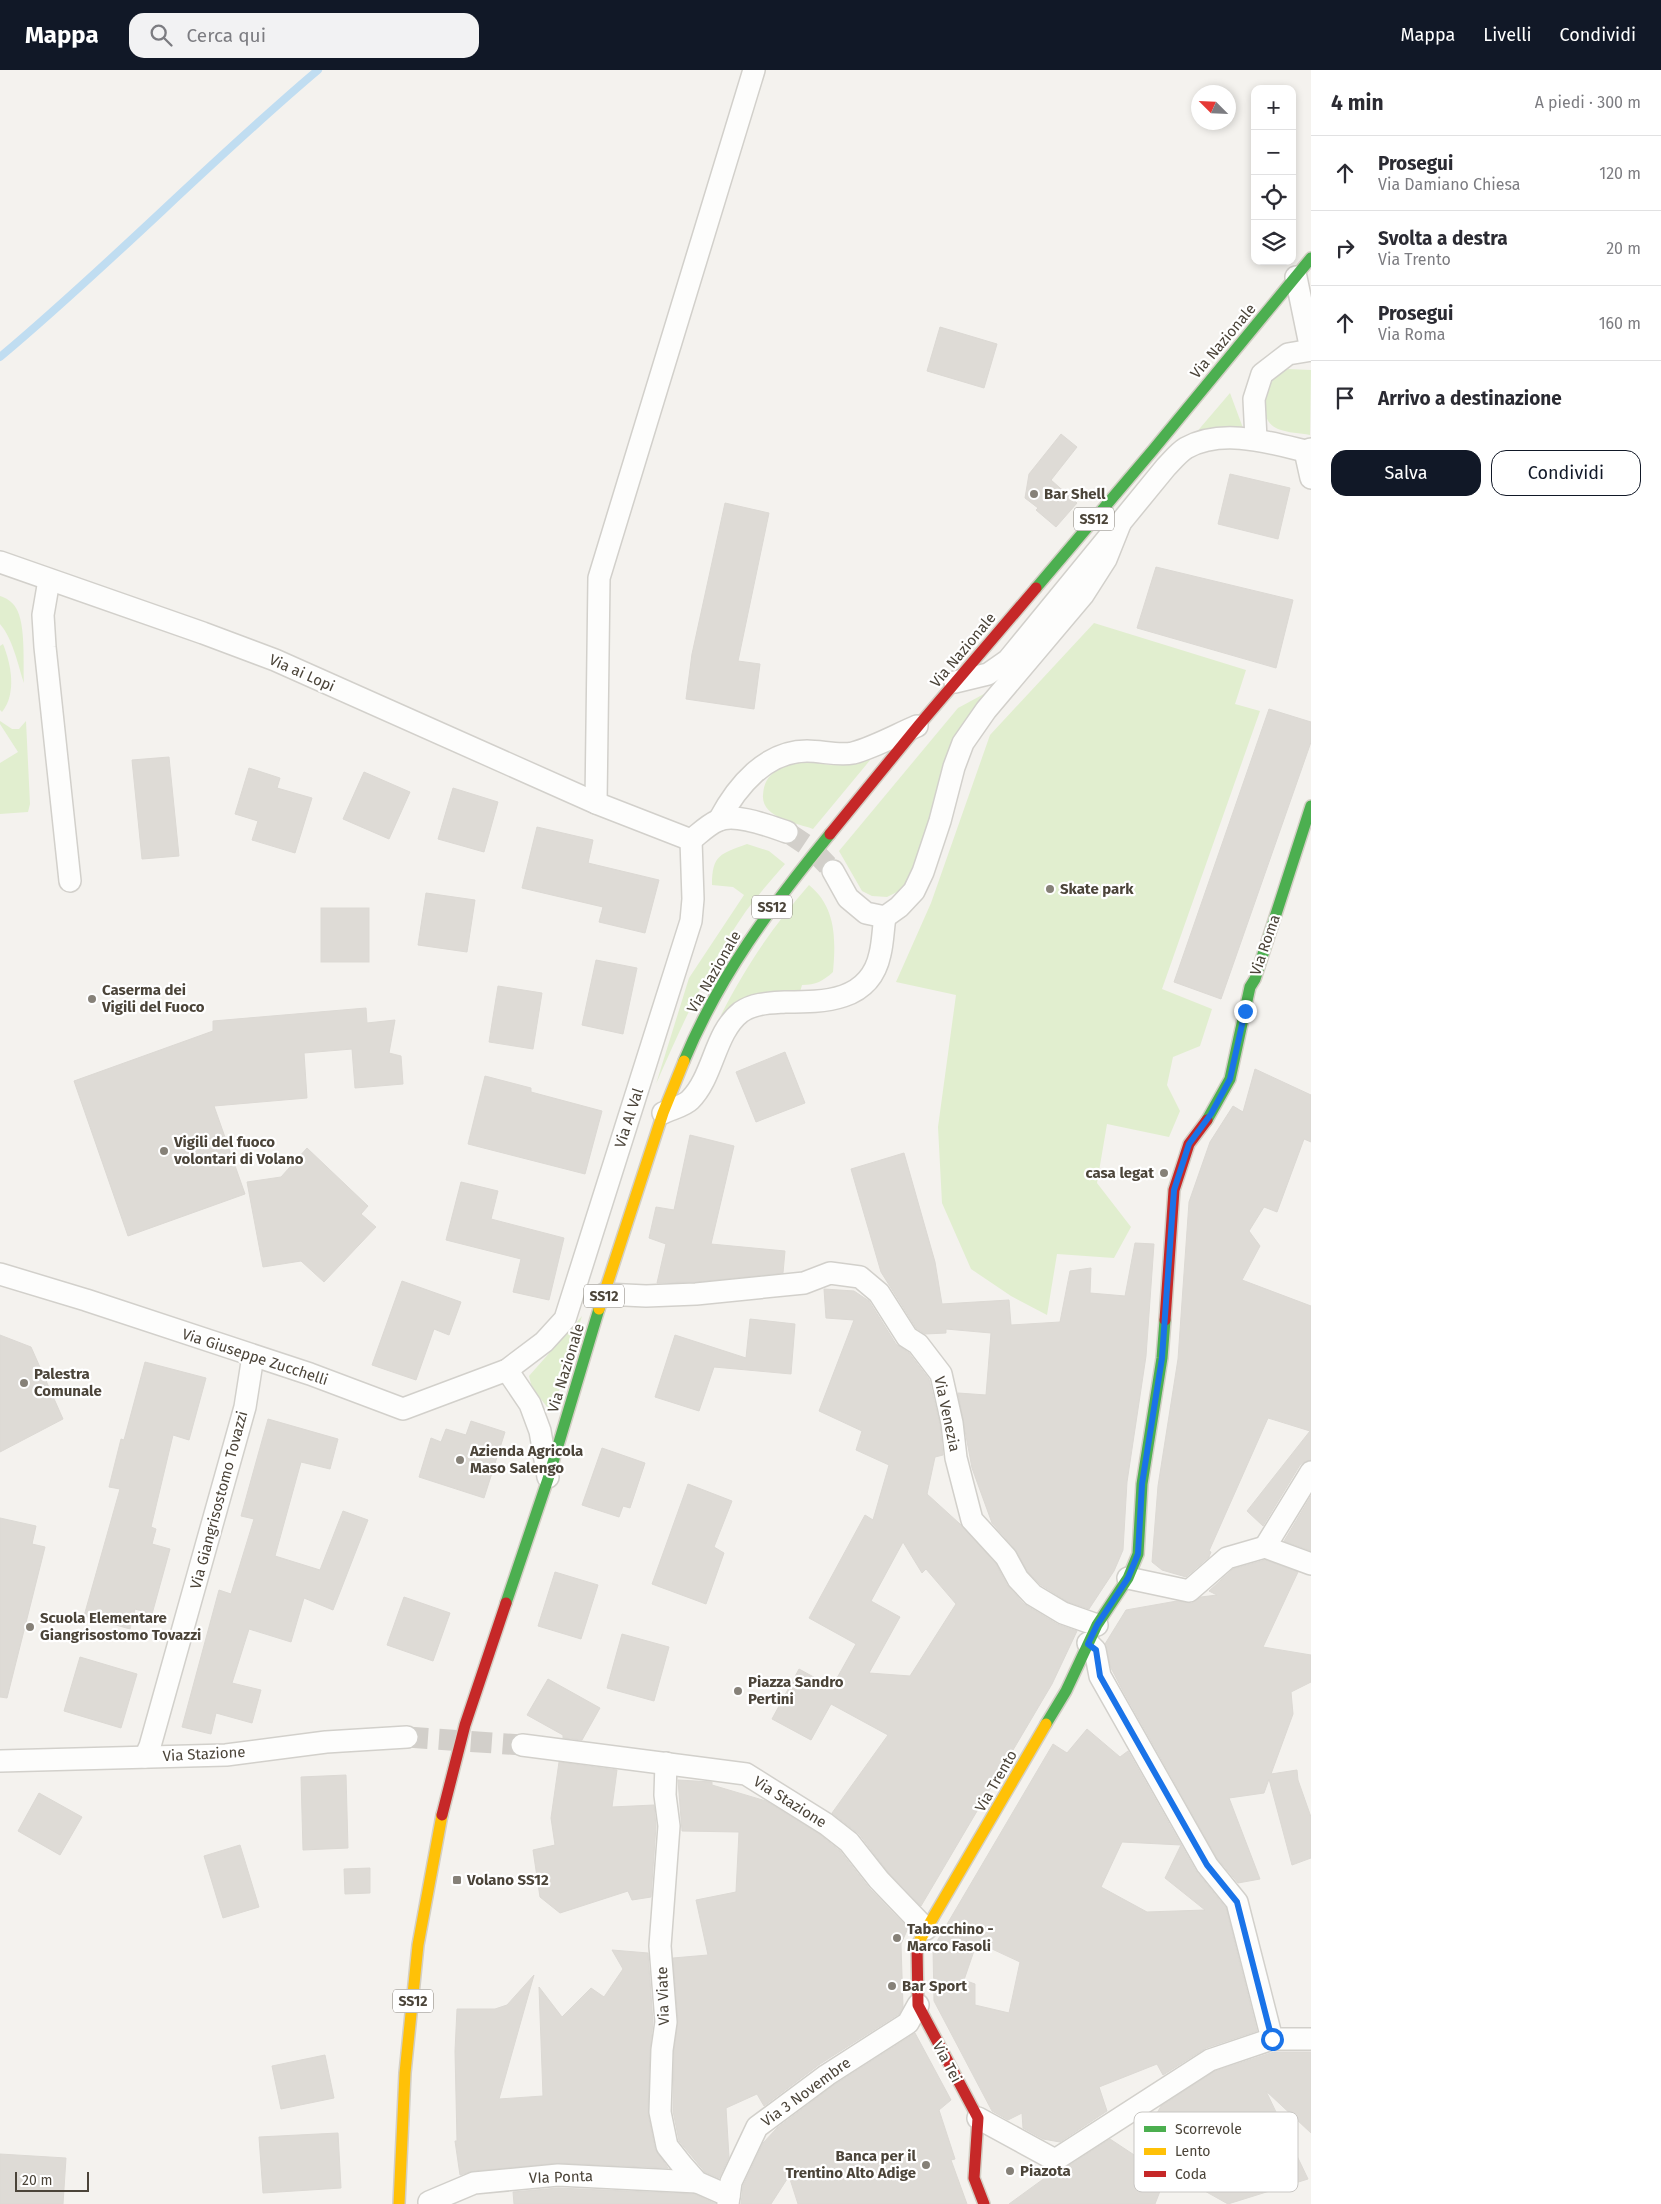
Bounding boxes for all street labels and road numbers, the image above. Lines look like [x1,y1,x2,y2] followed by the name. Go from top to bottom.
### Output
[1187,300,1259,382] street label: Via Nazionale
[1074,508,1114,530] road number: SS12
[927,609,999,691] street label: Via Nazionale
[266,651,338,695] street label: Via ai Lopi
[752,896,792,919] road number: SS12
[1246,912,1284,978] street label: Via Roma
[683,928,745,1016] street label: Via Nazionale
[611,1085,647,1150] street label: Via Al Val
[584,1284,624,1308] road number: SS12
[544,1321,588,1415] street label: Via Nazionale
[180,1325,330,1389] street label: Via Giuseppe Zucchelli
[930,1375,964,1453] street label: Via Venezia
[187,1409,251,1591] street label: Via Giangrisostomo Tovazzi
[162,1743,246,1765] street label: Via Stazione
[971,1747,1021,1815] street label: Via Trento
[750,1772,830,1832] street label: Via Stazione
[653,1966,673,2026] street label: Via Viate
[393,1990,433,2012] road number: SS12
[929,2038,965,2086] street label: Via Tei
[758,2054,854,2130] street label: Via 3 Novembre
[529,2167,593,2187] street label: VIa Ponta

